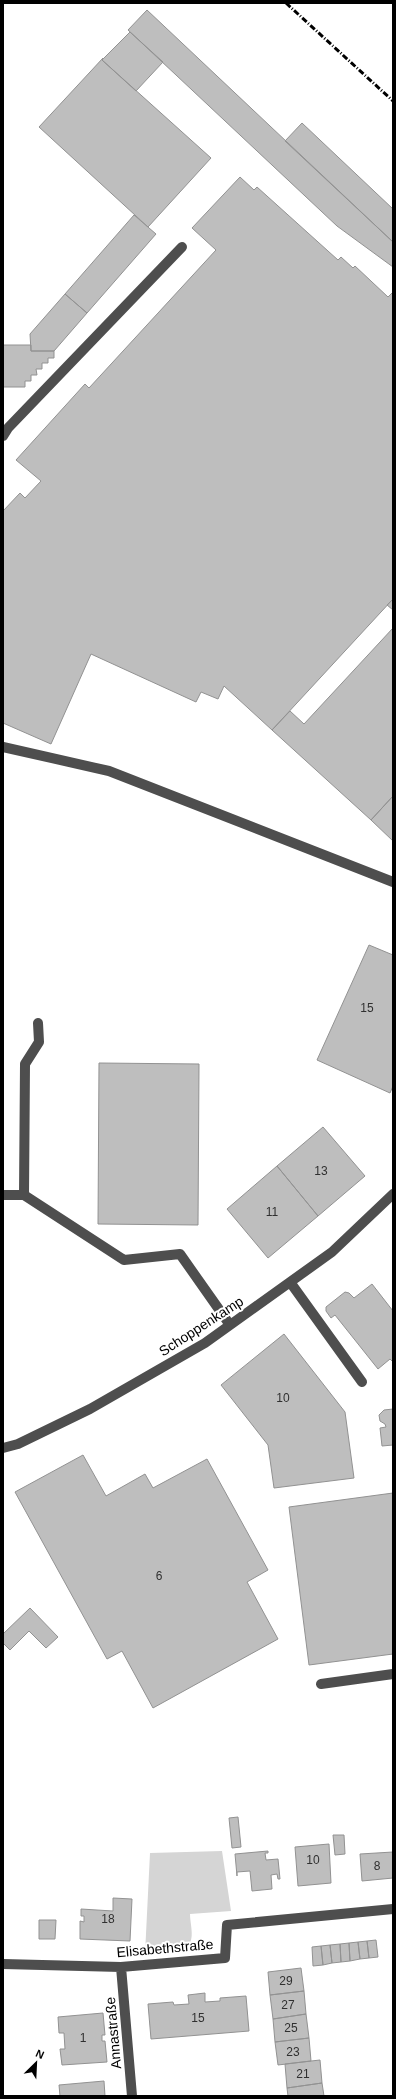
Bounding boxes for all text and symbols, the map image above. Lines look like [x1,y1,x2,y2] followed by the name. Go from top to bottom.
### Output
[360,1001,374,1015] house number: 15
[314,1164,328,1178] house number: 13
[266,1205,279,1219] house number: 11
[156,1293,246,1359] street label: Schoppenkamp
[276,1391,290,1405] house number: 10
[156,1569,163,1583] house number: 6
[306,1853,320,1867] house number: 10
[374,1859,381,1873] house number: 8
[101,1912,115,1926] house number: 18
[116,1936,214,1960] street label: Elisabethstraße
[279,1974,293,1988] house number: 29
[102,1996,124,2070] street label: Annastraße
[281,1998,295,2012] house number: 27
[191,2011,205,2025] house number: 15
[284,2021,298,2035] house number: 25
[80,2031,87,2045] house number: 1
[16,2043,56,2083] north arrow
[286,2045,300,2059] house number: 23
[34,2047,46,2061] text: N
[296,2067,310,2081] house number: 21

